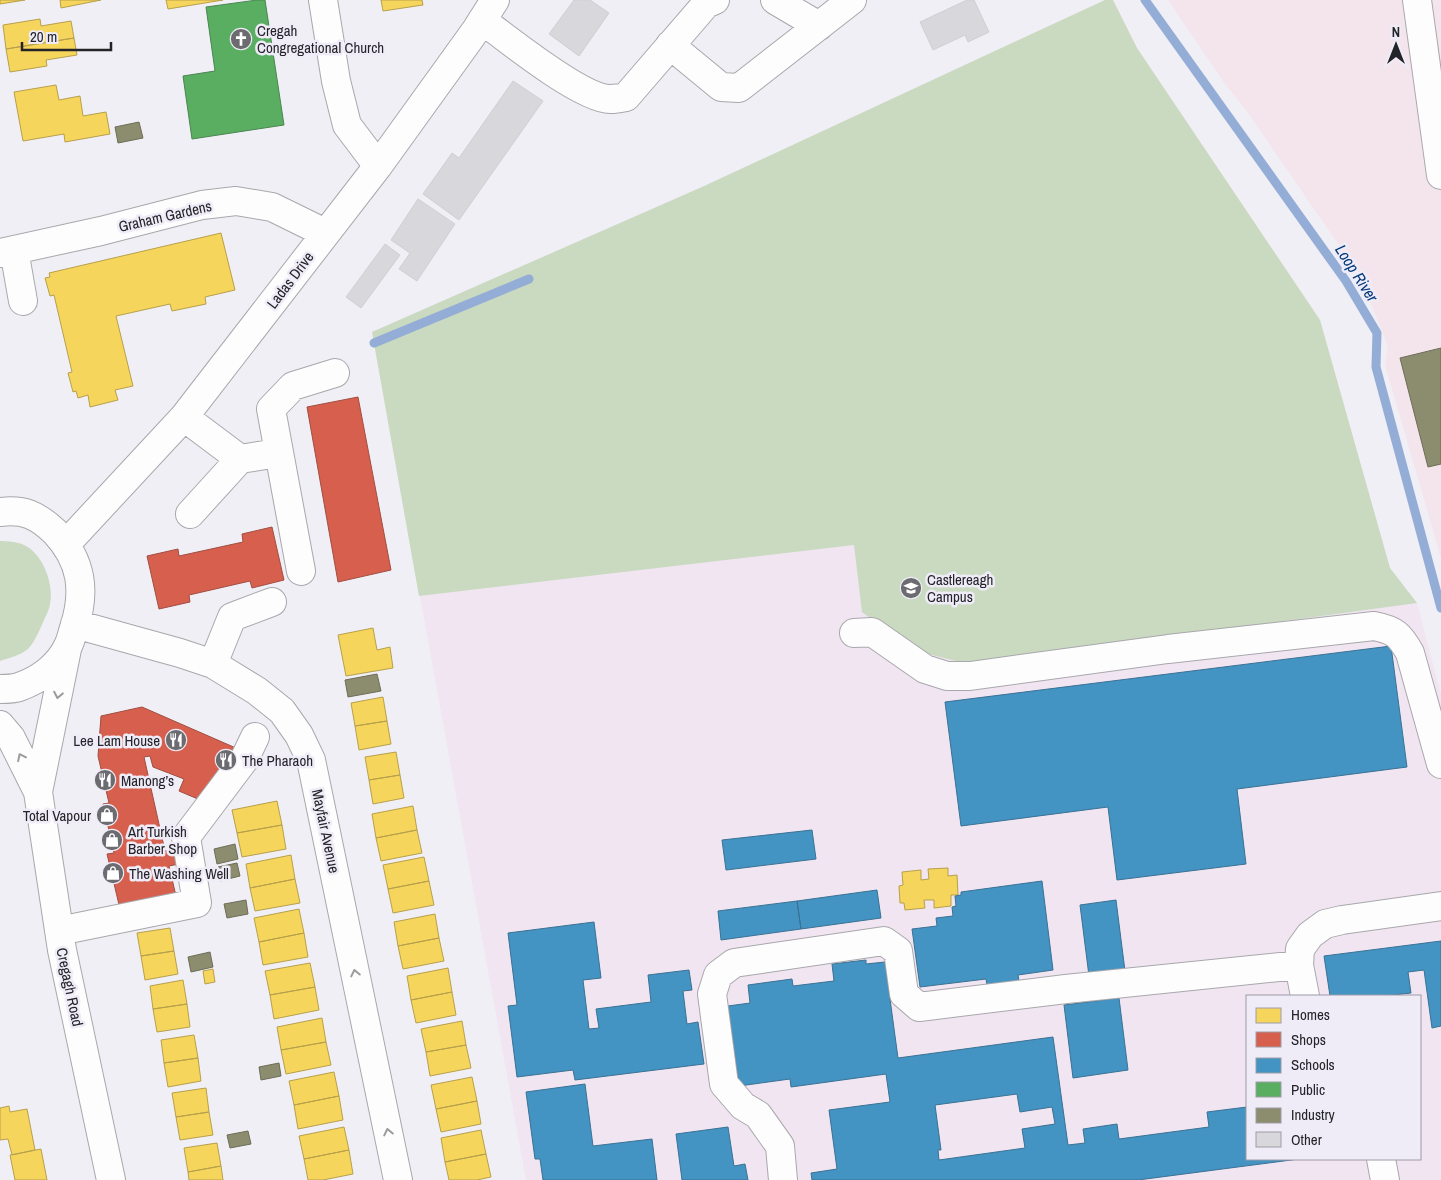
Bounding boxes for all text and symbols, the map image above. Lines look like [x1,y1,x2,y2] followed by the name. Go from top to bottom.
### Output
[22,20,111,52] scale bar
[257,20,384,58] place label: Cregah Congregational Church
[1371,20,1421,70] north arrow
[1392,23,1400,41] text: N
[30,26,57,47] text: 20 m
[229,27,253,51] church icon: Cregah Congregational Church
[116,195,214,237] street label: Graham Gardens
[1330,240,1384,306] water label: Loop River
[262,247,318,313] street label: Ladas Drive
[927,569,993,607] place label: Castlereagh Campus
[899,576,923,600] school or university icon: Castlereagh Campus
[53,690,64,699] one-way arrow
[164,728,188,752] restaurant icon: Lee Lam House
[73,730,160,751] place label: Lee Lam House
[214,748,238,772] restaurant icon: The Pharaoh
[242,750,313,771] place label: The Pharaoh
[17,754,27,763] one-way arrow
[93,768,117,792] restaurant icon: Manong’s
[121,770,174,791] place label: Manong’s
[307,787,345,875] street label: Mayfair Avenue
[95,803,119,827] shop icon: Total Vapour
[23,805,91,826] place label: Total Vapour
[127,821,197,859] place label: Art Turkish Barber Shop
[100,828,124,852] shop icon: Art Turkish Barber Shop
[101,861,125,885] shop icon: The Washing Well
[129,863,229,884] place label: The Washing Well
[51,946,89,1028] street label: Cregagh Road
[351,969,361,978] one-way arrow
[1246,995,1421,1160] legend
[1291,1004,1330,1025] text: Homes
[1291,1029,1326,1050] text: Shops
[1291,1054,1335,1075] text: Schools
[1291,1079,1325,1100] text: Public
[1291,1104,1336,1125] text: Industry
[384,1128,394,1137] one-way arrow
[1291,1129,1322,1150] text: Other

